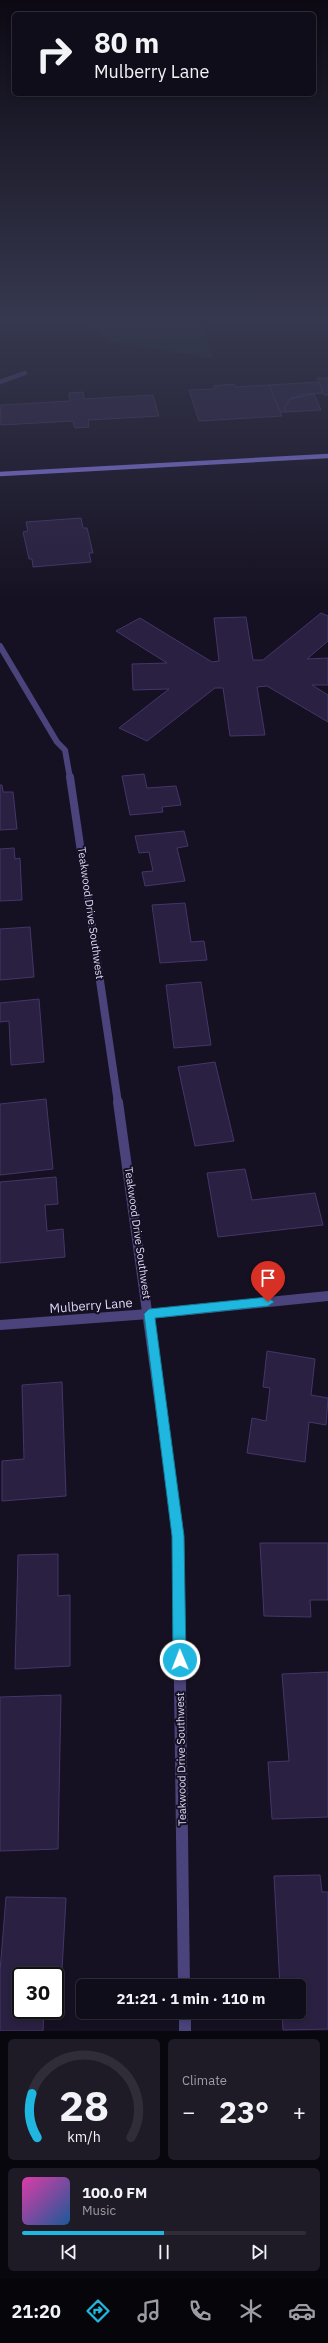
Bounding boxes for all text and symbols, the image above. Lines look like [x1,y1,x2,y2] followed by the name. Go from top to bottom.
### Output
[94,24,159,61] text: 80 m
[28,28,80,80] icon: right
[94,60,209,83] text: Mulberry Lane
[75,846,107,980] street label: Teakwood Drive Southwest
[122,1166,154,1300] street label: Teakwood Drive Southwest
[251,1261,285,1302] pin
[257,1267,279,1289] icon: arrive
[49,1294,133,1317] street label: Mulberry Lane
[159,1639,201,1681] position arrow
[173,1692,189,1826] street label: Teakwood Drive Southwest
[12,1967,64,2019] speed limit sign: 30
[117,1989,265,2008] text: 21:21 · 1 min · 110 m
[182,2072,227,2089] text: Climate
[59,2077,109,2131] text: 28
[219,2092,269,2131] text: 23°
[182,2097,195,2126] text: −
[293,2097,306,2126] text: +
[67,2126,101,2145] text: km/h
[82,2183,147,2202] text: 100.0 FM
[82,2202,116,2219] text: Music
[58,2241,80,2263] icon: previous
[153,2241,175,2263] icon: pause
[248,2241,270,2263] icon: next
[84,2297,112,2325] icon: directions
[135,2297,163,2325] icon: music
[186,2297,214,2325] icon: phone
[237,2297,265,2325] icon: climate
[288,2297,316,2325] icon: car
[12,2300,61,2323] text: 21:20

